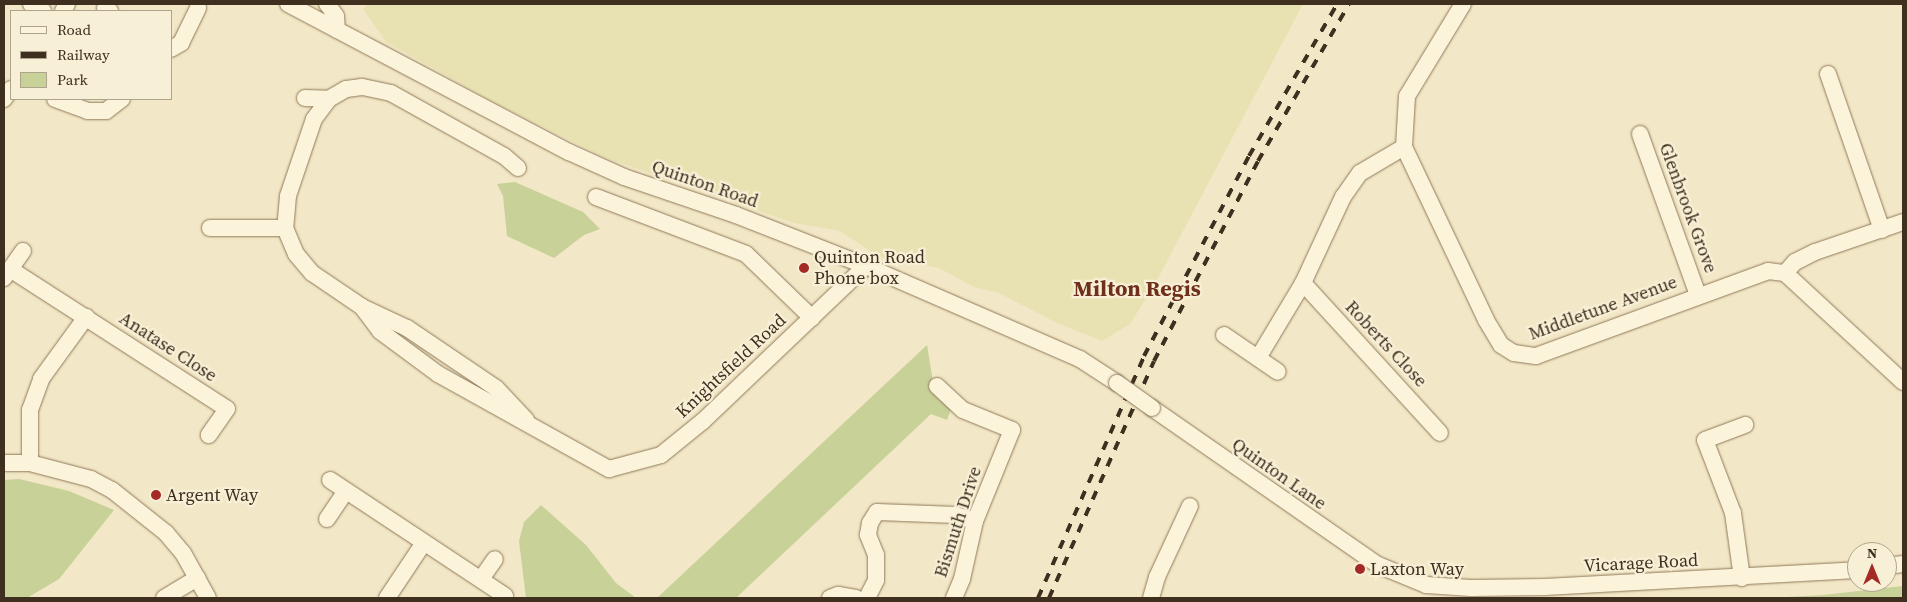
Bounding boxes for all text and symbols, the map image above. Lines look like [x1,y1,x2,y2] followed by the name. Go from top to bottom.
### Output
[10,10,172,100] legend
[57,19,91,40] text: Road
[57,44,110,65] text: Railway
[57,69,88,90] text: Park
[1654,140,1722,276] street label: Glenbrook Grove
[649,156,761,212] street label: Quinton Road
[814,247,925,290] place label: Quinton Road Phone box
[798,262,810,274] marker: Quinton Road Phone box
[1526,271,1680,345] street label: Middletune Avenue
[1073,276,1201,302] district label: Milton Regis
[1341,296,1431,392] street label: Roberts Close
[115,307,221,387] street label: Anatase Close
[672,310,790,422] street label: Knightsfield Road
[1228,434,1330,514] street label: Quinton Lane
[930,464,986,580] street label: Bismuth Drive
[166,484,259,506] place label: Argent Way
[150,489,162,501] marker: Argent Way
[1847,542,1897,592] north arrow
[1867,543,1877,563] text: N
[1583,549,1699,577] street label: Vicarage Road
[1370,558,1464,580] place label: Laxton Way
[1354,563,1366,575] marker: Laxton Way

